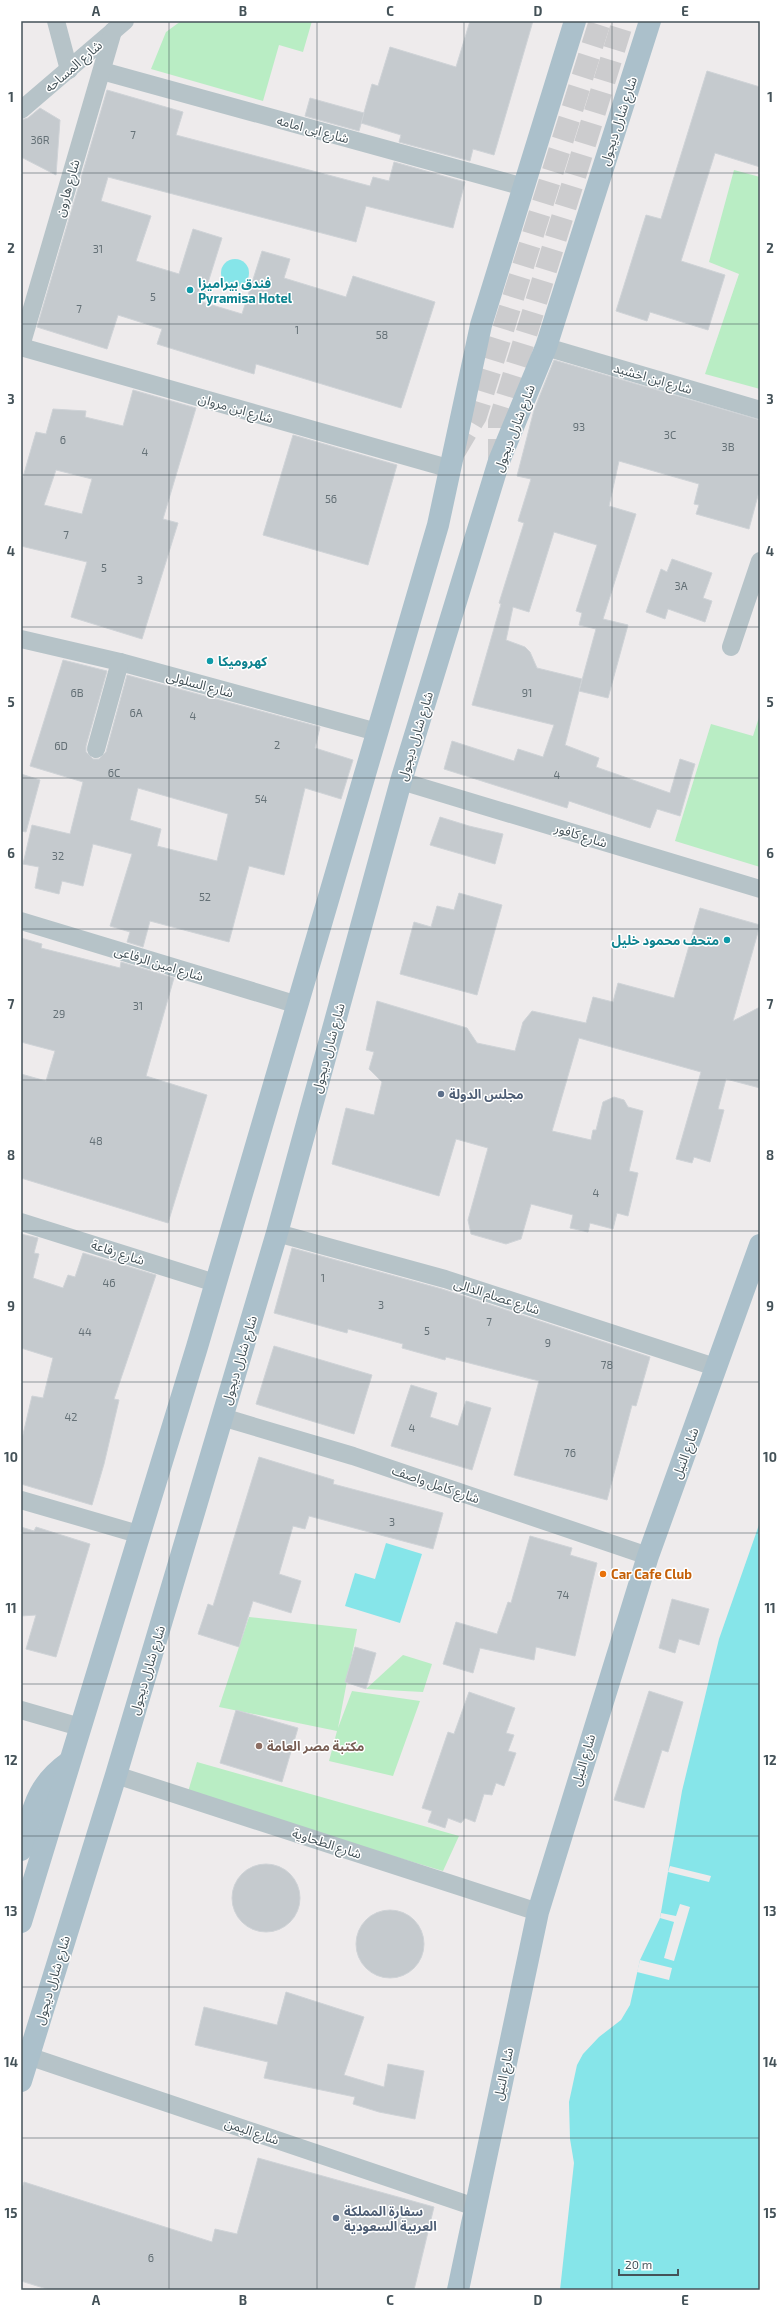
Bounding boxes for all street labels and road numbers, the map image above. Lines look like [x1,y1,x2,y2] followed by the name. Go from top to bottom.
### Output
[41,37,107,98] street label: شارع المساحه
[596,75,643,168] street label: شارع شارل ديجول
[274,112,351,149] street label: شارع ابى امامه
[51,157,86,219] street label: شارع هارون
[611,359,694,400] street label: شارع ابن اخشيد
[490,382,541,475] street label: شارع شارل ديجول
[196,390,275,429] street label: شارع ابن مروان
[164,667,235,704] street label: شارع السلولى
[394,689,439,783] street label: شارع شارل ديجول
[551,819,609,853] street label: شارع كافور
[112,942,205,987] street label: شارع امين الرفاعى
[308,1001,351,1096] street label: شارع شارل ديجول
[88,1236,147,1271] street label: شارع رفاعة
[451,1275,542,1320] street label: شارع عصام الدالى
[218,1313,263,1407] street label: شارع شارل ديجول
[668,1425,704,1482] street label: شارع النيل
[389,1462,482,1509] street label: شارع كامل واصف
[126,1623,171,1717] street label: شارع شارل ديجول
[568,1732,601,1789] street label: شارع النيل
[289,1824,364,1865] street label: شارع الطحاوية
[31,1933,76,2027] street label: شارع شارل ديجول
[490,2046,519,2102] street label: شارع النيل
[222,2114,281,2151] street label: شارع اليمن

